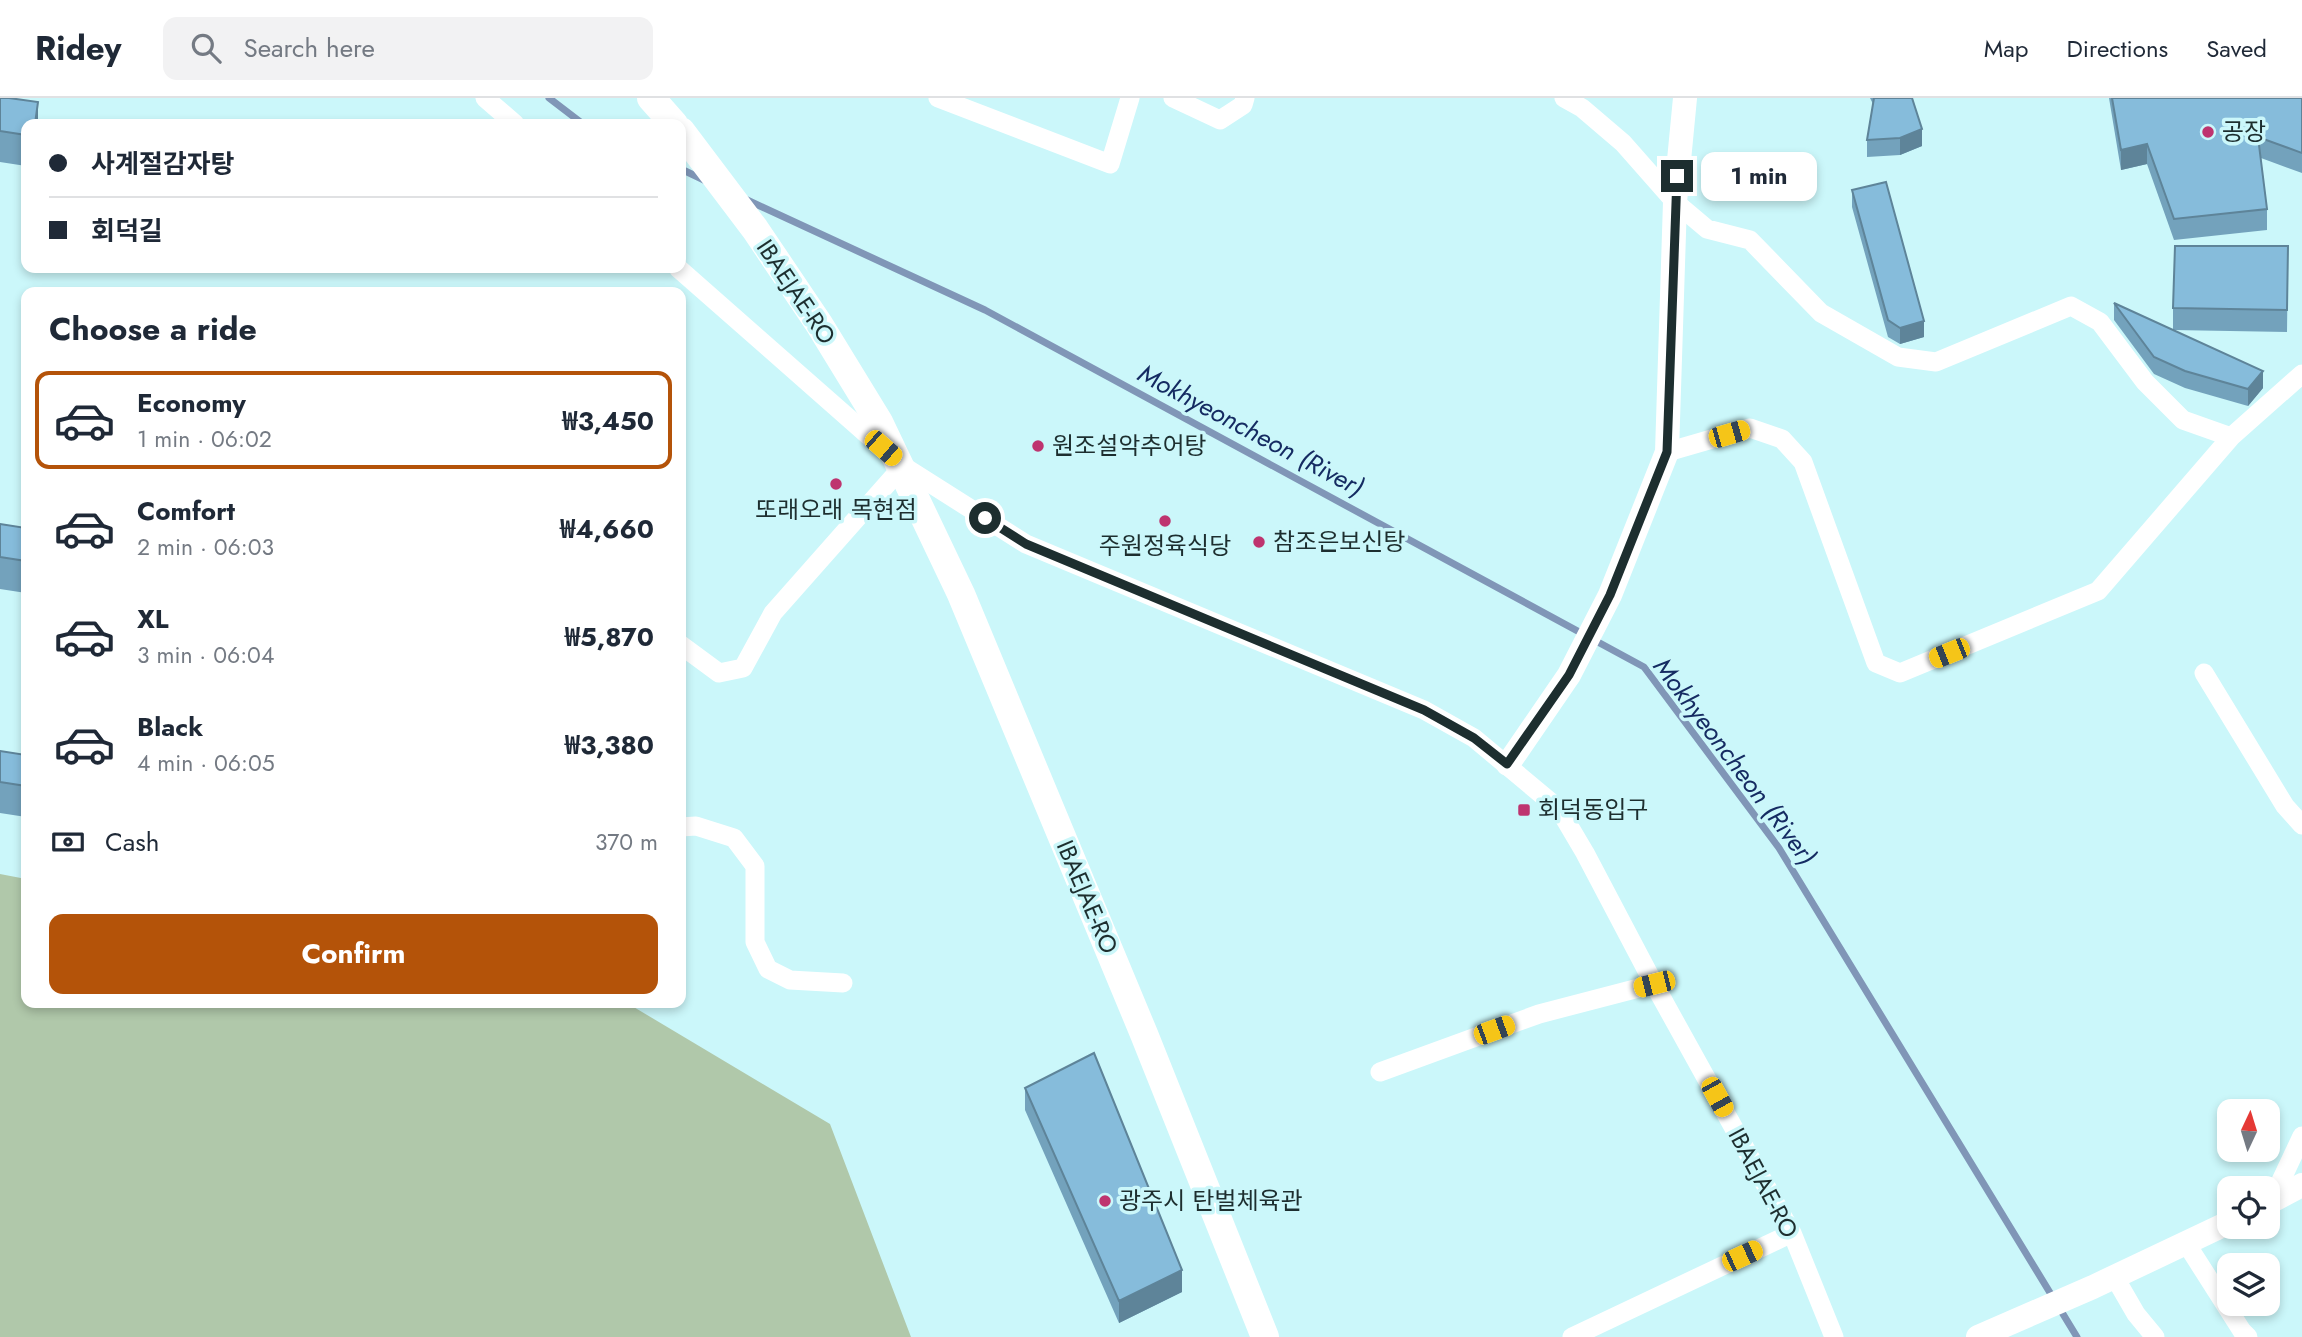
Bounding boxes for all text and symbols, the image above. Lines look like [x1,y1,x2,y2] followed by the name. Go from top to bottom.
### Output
[163,17,653,80] search box
[35,25,121,72] text: Ridey
[187,29,225,67] icon: search
[243,29,375,67] text: Search here
[1984,31,2029,66] text: Map
[2067,31,2168,66] text: Directions
[2206,31,2267,66] text: Saved
[2222,114,2266,149] place label: 공장
[2200,124,2216,140] marker: 공장
[91,145,235,183] text: 사계절감자탕
[1702,152,1817,200] callout: 1 min
[1730,159,1788,193] text: 1 min
[1661,160,1693,192] route end
[91,212,163,250] text: 회덕길
[748,232,845,351] street label: IBAEJAE-RO
[49,306,257,352] text: Choose a ride
[1131,354,1371,506] water label: Mokhyeoncheon (River)
[137,384,246,422] text: Economy
[53,389,116,452] icon: car
[562,402,654,440] text: ₩3,450
[1706,418,1753,450] car
[137,422,272,456] text: 1 min · 06:02
[861,426,906,470] car
[1052,428,1207,463] place label: 원조설악추어탕
[1030,438,1046,454] marker: 원조설악추어탕
[828,476,844,492] marker: 또래오래 목현점
[137,492,235,530] text: Comfort
[755,492,917,527] place label: 또래오래 목현점
[53,497,116,560] icon: car
[969,502,1001,534] route start
[560,510,654,548] text: ₩4,660
[1157,513,1173,529] marker: 주원정육식당
[1273,524,1405,559] place label: 참조은보신탕
[1099,528,1231,563] place label: 주원정육식당
[137,530,274,564] text: 2 min · 06:03
[1251,534,1267,550] marker: 참조은보신탕
[137,600,169,638] text: XL
[53,605,116,668] icon: car
[565,618,654,656] text: ₩5,870
[1926,635,1973,671] car
[137,638,274,672] text: 3 min · 06:04
[1644,649,1826,873] water label: Mokhyeoncheon (River)
[137,708,203,746] text: Black
[53,713,116,776] icon: car
[565,726,654,764] text: ₩3,380
[137,746,275,780] text: 4 min · 06:05
[1538,792,1648,827] place label: 회덕동입구
[1516,802,1532,818] marker: 회덕동입구
[49,823,87,861] icon: cash
[105,823,159,861] text: Cash
[595,825,658,859] text: 370 m
[1048,835,1127,959] street label: IBAEJAE-RO
[49,914,658,994] button: Confirm
[1632,969,1677,999] car
[1471,1013,1518,1047] car
[1698,1074,1737,1120] car
[2217,1099,2280,1162] north arrow
[2217,1099,2280,1316] map controls
[1720,1121,1807,1244] street label: IBAEJAE-RO
[2217,1176,2280,1239] button: locate
[1119,1183,1303,1218] place label: 광주시 탄벌체육관
[1097,1193,1113,1209] marker: 광주시 탄벌체육관
[1719,1238,1766,1274] car
[2217,1253,2280,1316] button: layers

